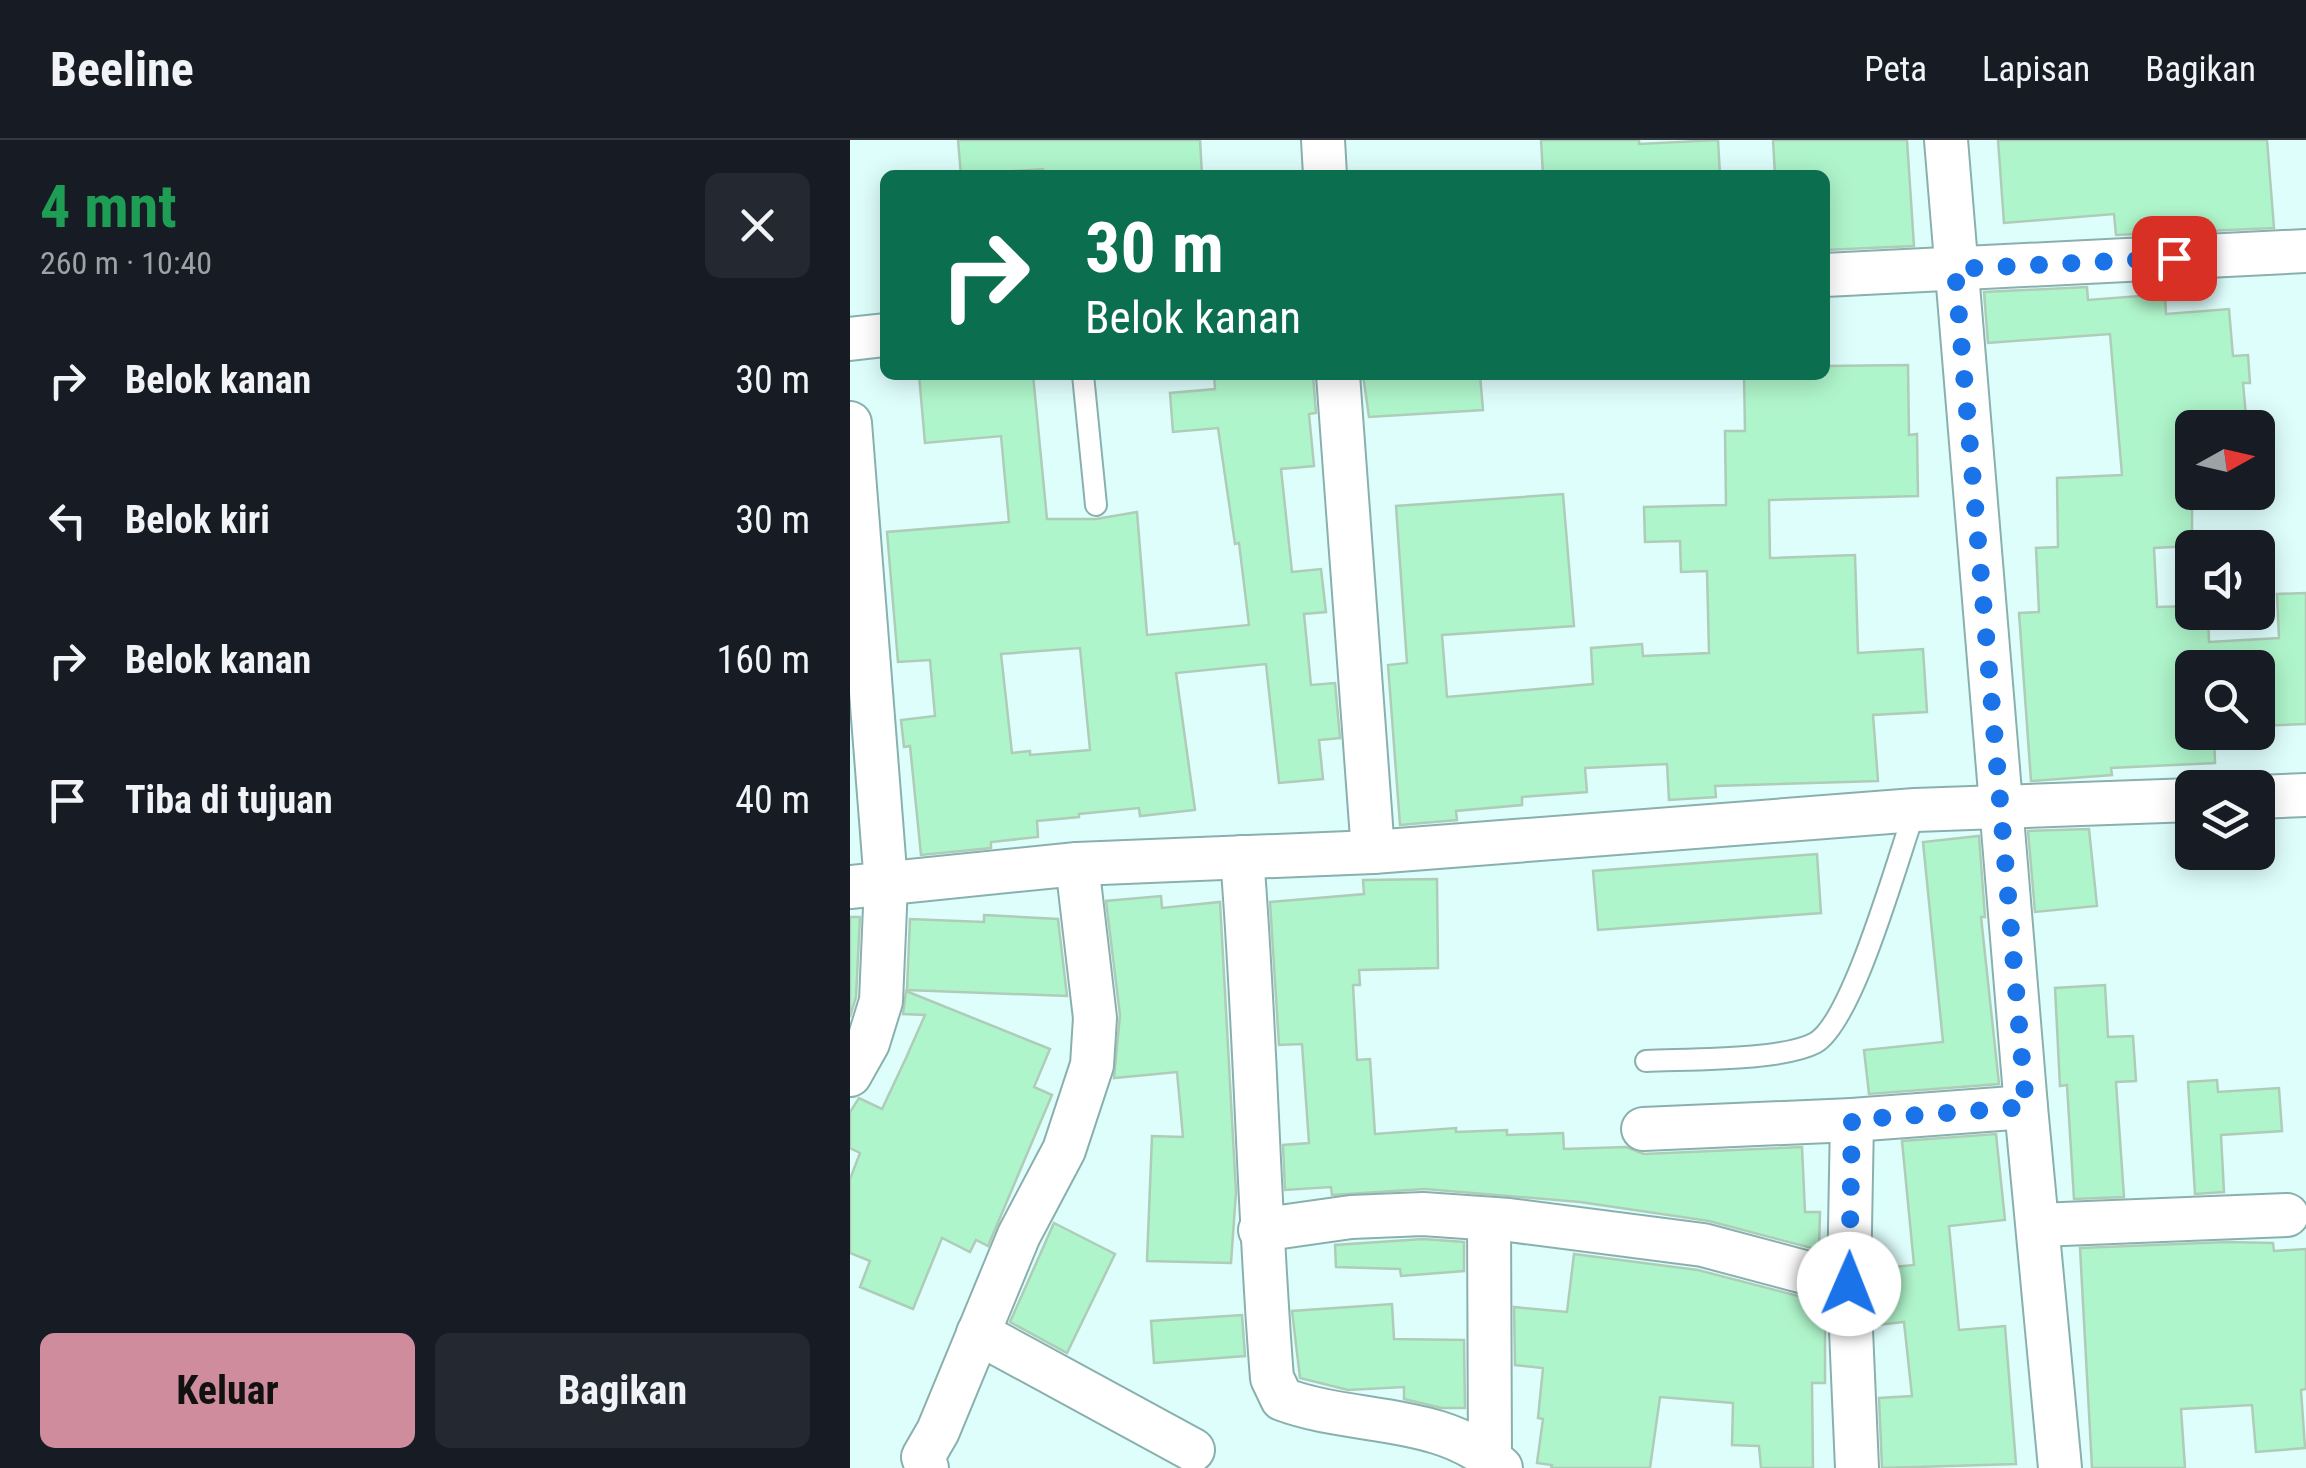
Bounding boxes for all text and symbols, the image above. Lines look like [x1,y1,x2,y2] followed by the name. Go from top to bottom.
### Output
[50,41,194,98] text: Beeline
[1864,49,1927,90] text: Peta
[1982,49,2090,90] text: Lapisan
[2145,49,2256,90] text: Bagikan
[40,171,177,242] text: 4 mnt
[705,173,810,278] button: close
[1085,207,1224,289] text: 30 m
[920,210,1050,340] icon: right
[2132,216,2217,301] pin
[2147,231,2202,286] icon: arrive
[40,244,212,282] text: 260 m · 10:40
[1085,291,1301,344] text: Belok kanan
[40,353,95,408] icon: right
[125,358,311,402] text: Belok kanan
[735,358,810,402] text: 30 m
[2175,410,2275,510] north arrow
[2175,410,2275,870] map controls
[40,493,95,548] icon: left
[125,498,270,542] text: Belok kiri
[735,498,810,542] text: 30 m
[2175,530,2275,630] button: sound
[40,633,95,688] icon: right
[125,638,311,682] text: Belok kanan
[716,638,810,682] text: 160 m
[2175,650,2275,750] button: search
[2175,770,2275,870] button: layers
[40,773,95,828] icon: arrive
[125,778,333,822] text: Tiba di tujuan
[735,778,810,822] text: 40 m
[1797,1232,1901,1336] position arrow
[40,1333,415,1448] button: Keluar
[435,1333,810,1448] button: Bagikan

